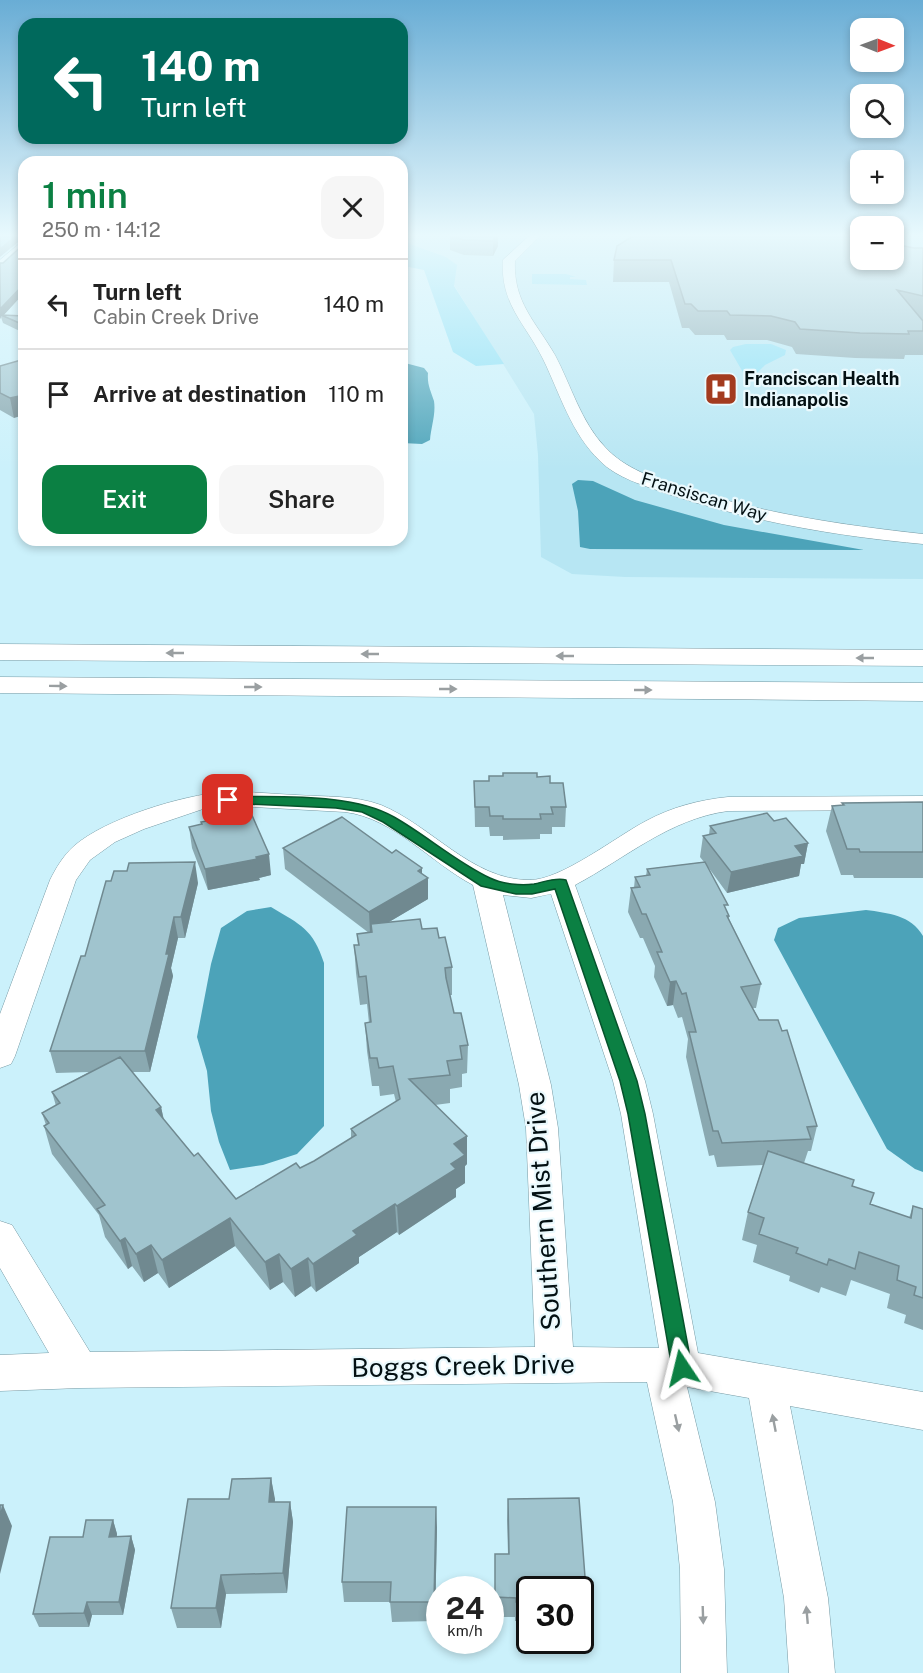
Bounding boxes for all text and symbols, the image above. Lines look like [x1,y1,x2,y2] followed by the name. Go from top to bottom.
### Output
[850,18,904,72] north arrow
[850,18,904,270] map controls
[141,41,261,90] text: 140 m
[42,42,120,120] icon: left
[850,84,904,138] button: search
[141,91,247,123] text: Turn left
[850,150,904,204] button: +
[42,174,128,216] text: 1 min
[321,176,384,239] button: close
[850,216,904,270] button: −
[42,218,161,242] text: 250 m · 14:12
[93,279,182,305] text: Turn left
[42,288,75,321] icon: left
[323,291,384,317] text: 140 m
[93,305,259,329] text: Cabin Creek Drive
[744,368,900,410] place label: Franciscan Health Indianapolis
[703,371,739,407] hospital icon: Franciscan Health Indianapolis
[42,378,75,411] icon: arrive
[93,381,306,407] text: Arrive at destination
[328,381,384,407] text: 110 m
[42,465,207,534] button: Exit
[219,465,384,534] button: Share
[639,467,770,526] street label: Fransiscan Way
[165,648,184,658] one-way arrow
[360,649,379,659] one-way arrow
[555,651,574,661] one-way arrow
[855,653,874,663] one-way arrow
[49,681,68,691] one-way arrow
[244,682,263,692] one-way arrow
[439,684,458,694] one-way arrow
[634,685,653,695] one-way arrow
[202,774,253,825] pin
[211,783,244,816] icon: arrive
[519,1091,566,1332] street label: Southern Mist Drive
[650,1336,714,1400] position arrow
[351,1348,575,1383] street label: Boggs Creek Drive
[769,1413,778,1432] one-way arrow
[672,1414,682,1432] one-way arrow
[516,1576,594,1654] speed limit sign: 30
[446,1590,484,1626] text: 24
[802,1605,812,1624] one-way arrow
[699,1606,708,1625] one-way arrow
[447,1622,483,1639] text: km/h

